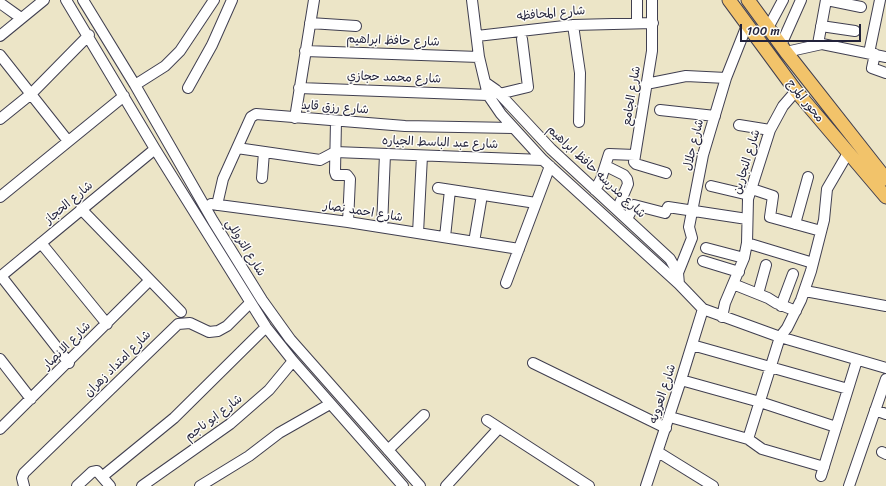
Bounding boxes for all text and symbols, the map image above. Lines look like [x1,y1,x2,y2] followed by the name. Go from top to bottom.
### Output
[516,4,586,24] street label: شارع المحافظه
[742,16,863,42] scale bar
[747,20,780,42] text: 100 m
[346,32,440,50] street label: شارع حافظ ابراهيم
[620,65,644,127] street label: شارع الجامع
[347,69,441,87] street label: شارع محمد حجازي
[783,77,827,125] street label: محور المرج
[301,98,369,118] street label: شارع رزق قايد
[681,118,707,172] street label: شارع جلال
[544,123,648,221] street label: شارع مدرسه حافظ ابراهيم
[730,128,764,196] street label: شارع النجارين
[382,134,498,152] street label: شارع عبد الباسط الجياره
[42,179,96,227] street label: شارع الحجاز
[322,199,404,225] street label: شارع احمد نصار
[222,217,268,279] street label: شارع التروللي
[40,319,94,373] street label: شارع الانصار
[82,328,154,400] street label: شارع امتداد زهران
[647,362,679,426] street label: شارع العروبه
[182,392,246,444] street label: شارع ابو ناجم

